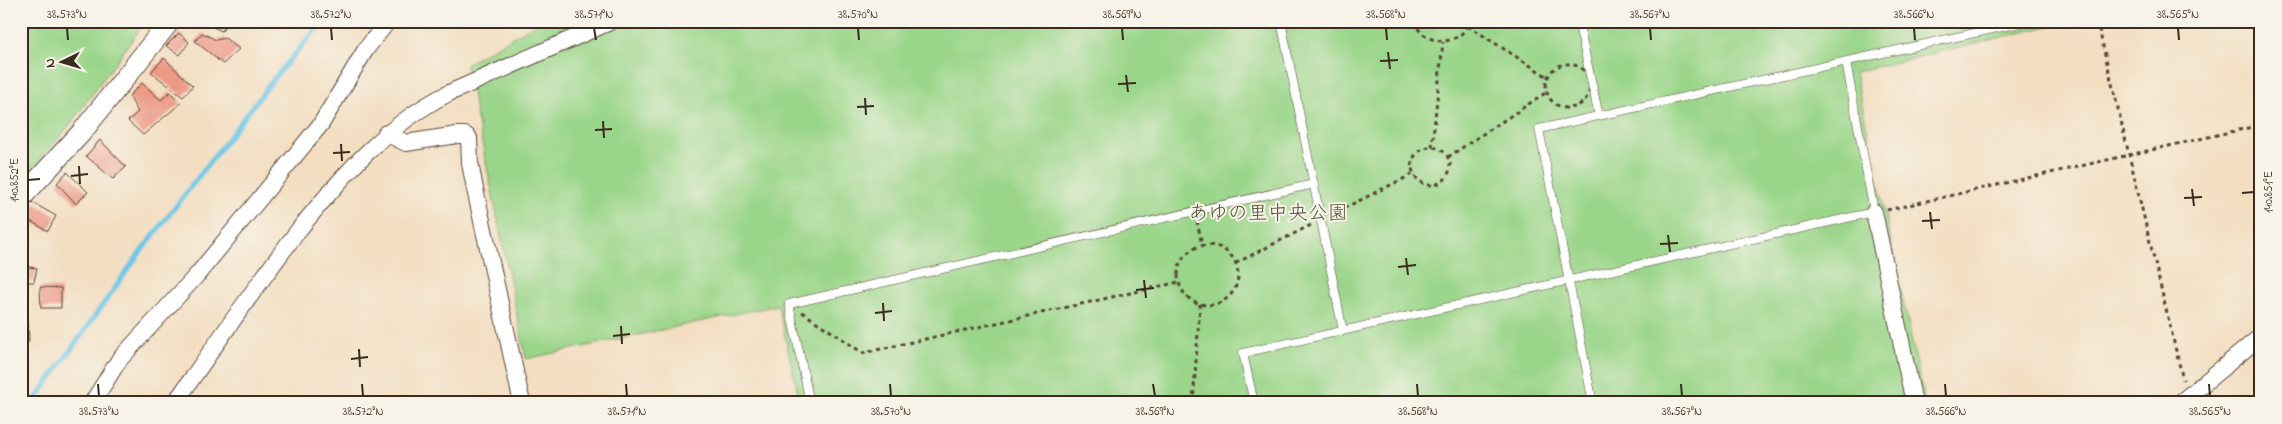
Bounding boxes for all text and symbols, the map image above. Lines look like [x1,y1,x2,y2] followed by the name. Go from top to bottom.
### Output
[47,6,87,24] text: 38.573°N
[311,6,352,24] text: 38.572°N
[575,6,613,24] text: 38.571°N
[838,6,878,24] text: 38.570°N
[1103,6,1141,24] text: 38.569°N
[1366,6,1406,24] text: 38.568°N
[1630,6,1670,24] text: 38.567°N
[1894,6,1934,24] text: 38.566°N
[2157,6,2199,24] text: 38.565°N
[38,38,88,88] north arrow
[40,57,61,69] text: N
[6,158,24,202] text: 140.852°E
[2260,171,2278,213] text: 140.851°E
[1188,200,1348,229] park label: あゆの里中央公園
[79,403,119,421] text: 38.573°N
[343,403,384,421] text: 38.572°N
[608,403,646,421] text: 38.571°N
[871,403,911,421] text: 38.570°N
[1136,403,1174,421] text: 38.569°N
[1398,403,1438,421] text: 38.568°N
[1662,403,1702,421] text: 38.567°N
[1926,403,1966,421] text: 38.566°N
[2189,403,2231,421] text: 38.565°N

